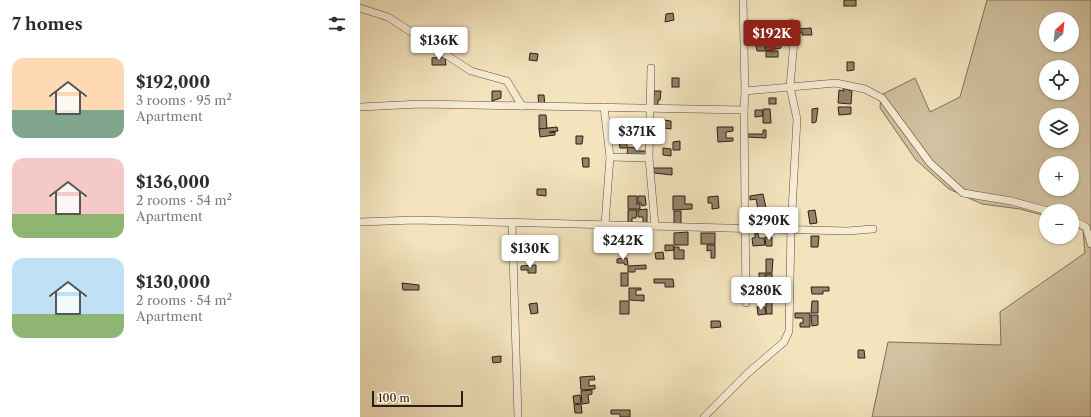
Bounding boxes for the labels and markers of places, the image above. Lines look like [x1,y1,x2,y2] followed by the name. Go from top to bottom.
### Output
[744,20,800,54] pin: $192K
[411,27,467,61] pin: $136K
[609,118,665,152] pin: $371K
[741,207,797,241] pin: $290K
[595,227,651,261] pin: $242K
[502,235,558,269] pin: $130K
[733,277,789,311] pin: $280K

